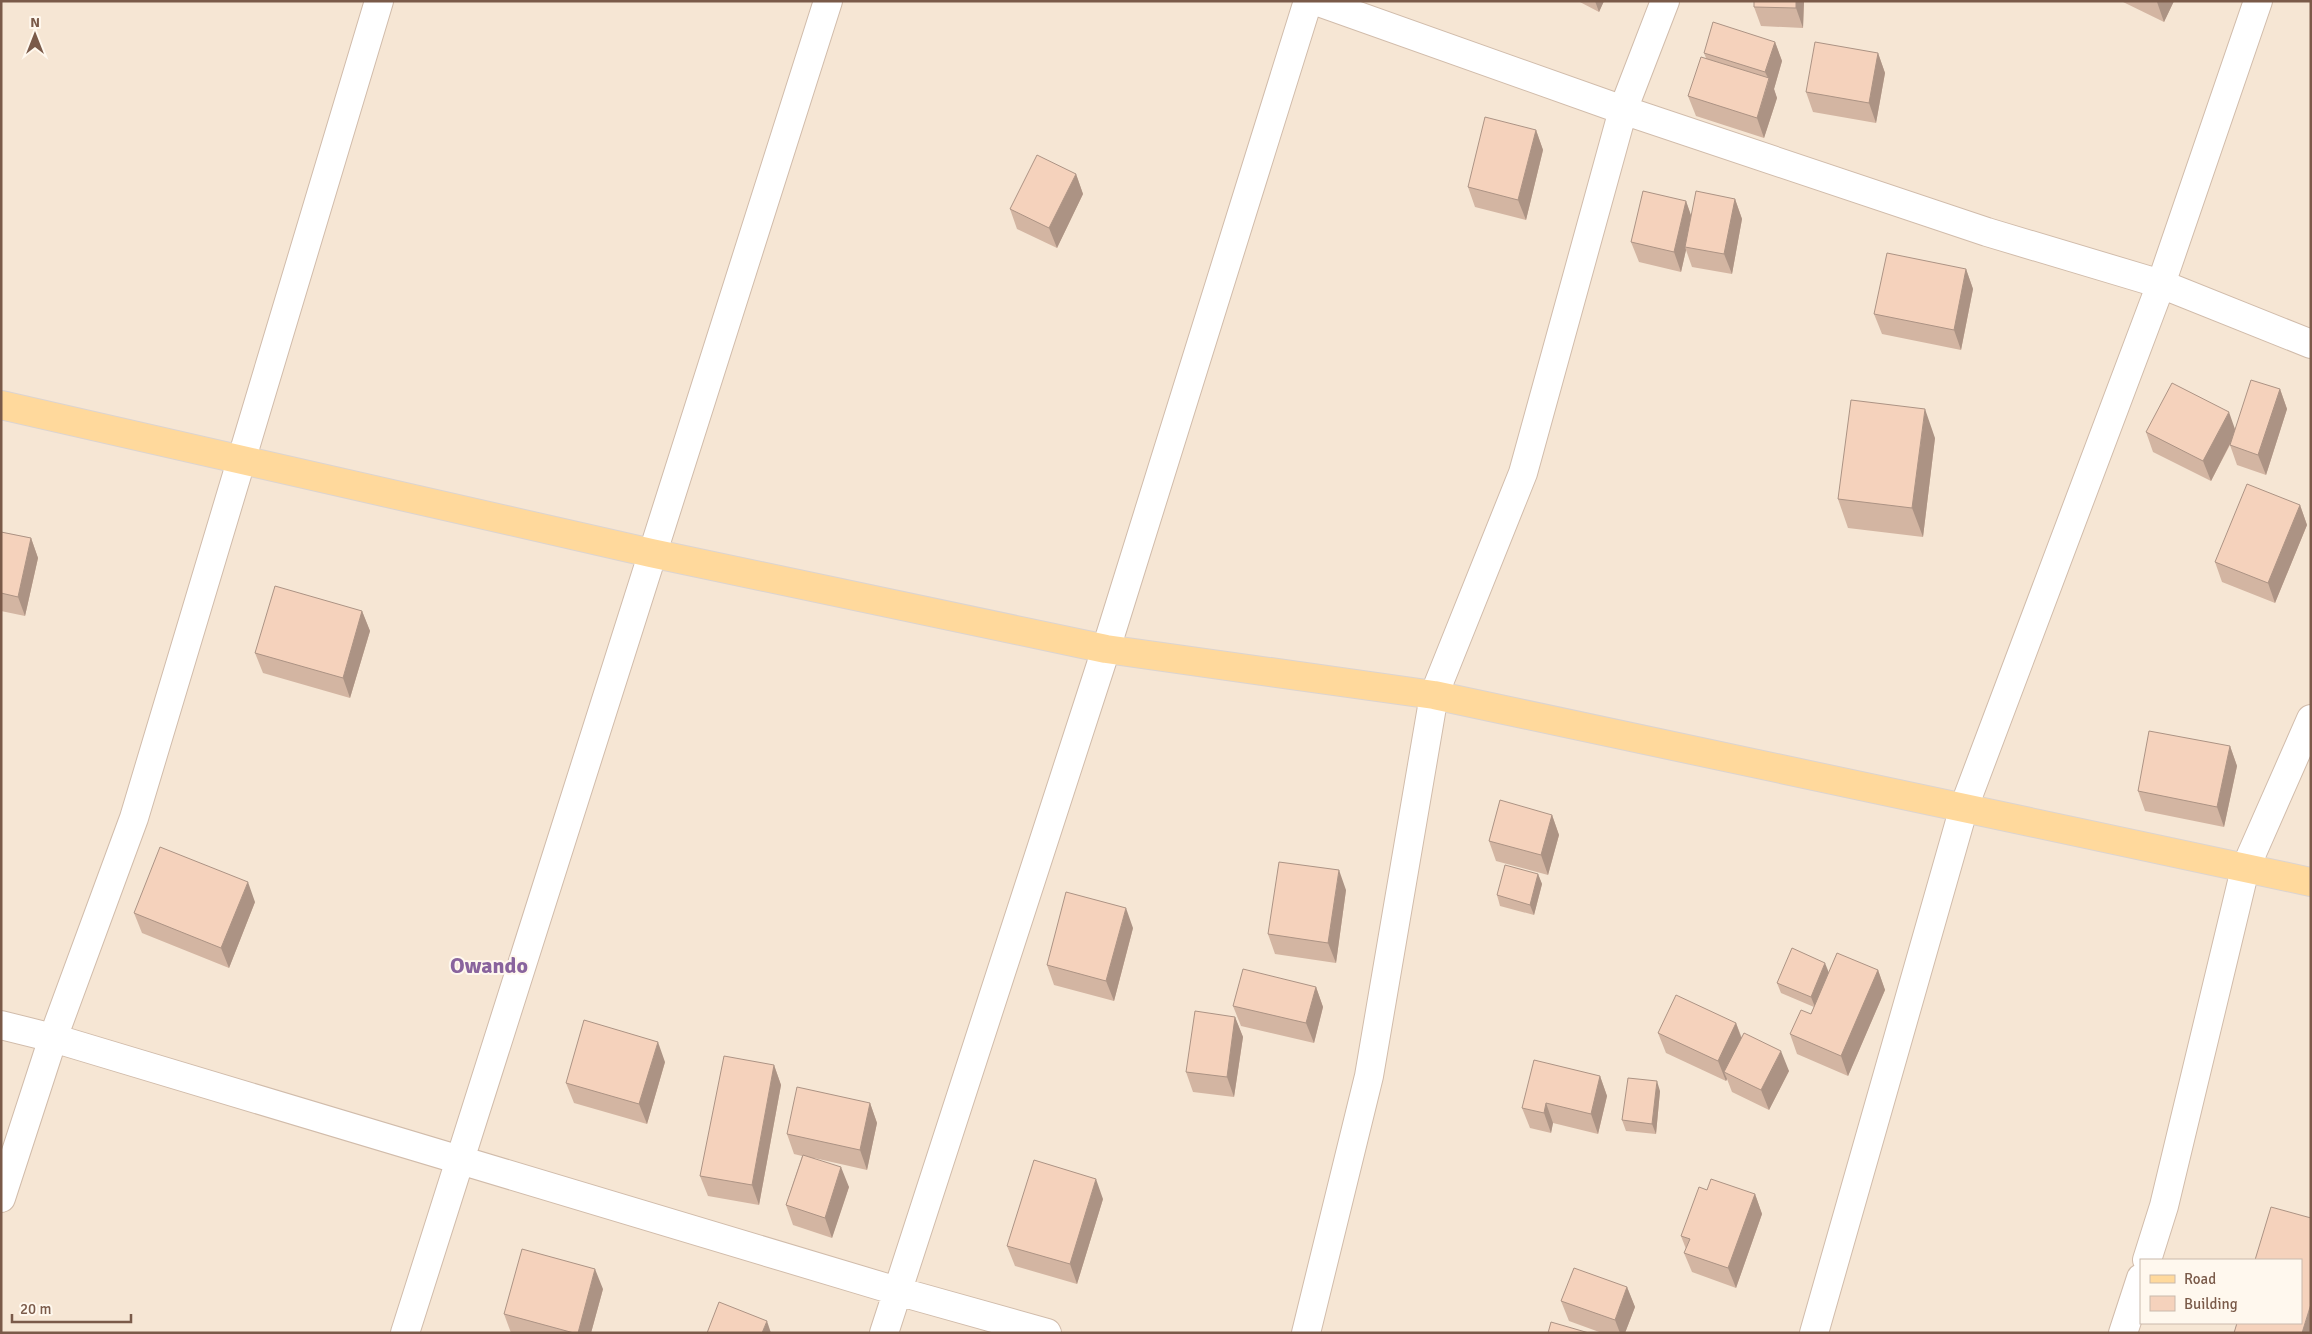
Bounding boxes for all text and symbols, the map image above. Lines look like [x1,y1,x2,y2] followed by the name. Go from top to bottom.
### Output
[10,10,60,60] north arrow
[30,14,40,31] text: N
[450,952,528,979] district label: Owando
[2140,1259,2302,1324] legend
[2184,1270,2216,1288] text: Road
[12,1292,131,1324] scale bar
[2184,1295,2238,1313] text: Building
[20,1300,51,1318] text: 20 m

